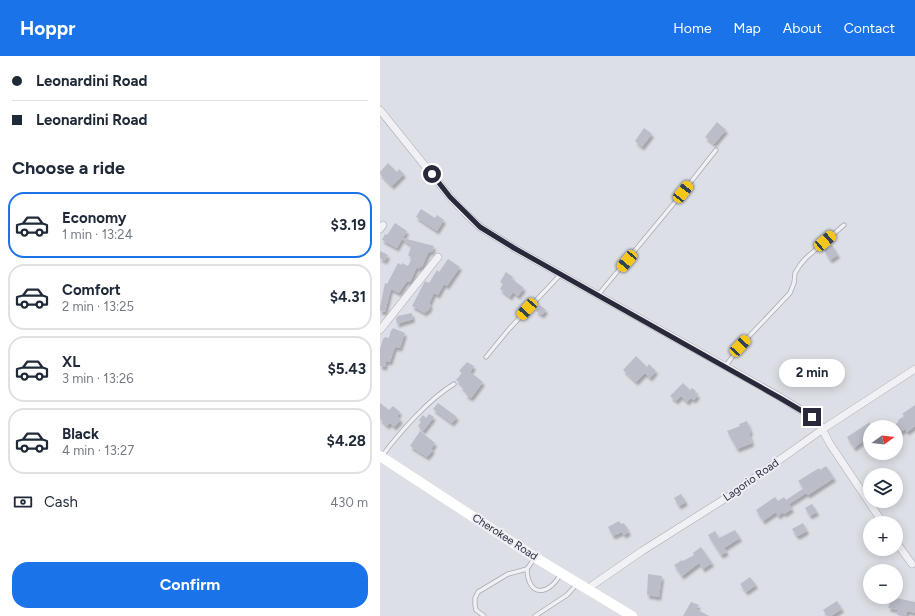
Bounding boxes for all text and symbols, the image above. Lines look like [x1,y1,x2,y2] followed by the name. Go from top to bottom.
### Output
[20,17,75,40] text: Hoppr
[673,20,712,37] text: Home
[734,20,761,37] text: Map
[783,20,822,37] text: About
[844,20,895,37] text: Contact
[36,72,147,90] text: Leonardini Road
[36,111,147,129] text: Leonardini Road
[12,157,125,179] text: Choose a ride
[423,165,441,183] route start
[671,179,695,205] car
[14,207,50,243] icon: car
[62,209,127,227] text: Economy
[331,216,366,234] text: $3.19
[62,227,133,242] text: 1 min · 13:24
[812,229,838,253] car
[615,248,639,274] car
[14,279,50,315] icon: car
[62,281,121,299] text: Comfort
[330,288,366,306] text: $4.31
[515,296,539,322] car
[62,299,134,314] text: 2 min · 13:25
[727,333,753,359] car
[14,351,50,387] icon: car
[62,353,80,371] text: XL
[779,359,845,387] callout: 2 min
[327,360,366,378] text: $5.43
[796,365,828,380] text: 2 min
[62,371,134,386] text: 3 min · 13:26
[803,408,821,426] route end
[863,420,903,460] north arrow
[863,420,903,604] map controls
[14,423,50,459] icon: car
[62,425,99,443] text: Black
[327,432,366,450] text: $4.28
[62,443,134,458] text: 4 min · 13:27
[721,456,781,504] street label: Lagorio Road
[863,468,903,508] button: layers
[12,491,34,513] icon: cash
[44,493,78,511] text: Cash
[330,495,368,510] text: 430 m
[470,511,540,563] street label: Cherokee Road
[863,516,903,556] button: +
[12,562,368,608] button: Confirm
[863,564,903,604] button: −

